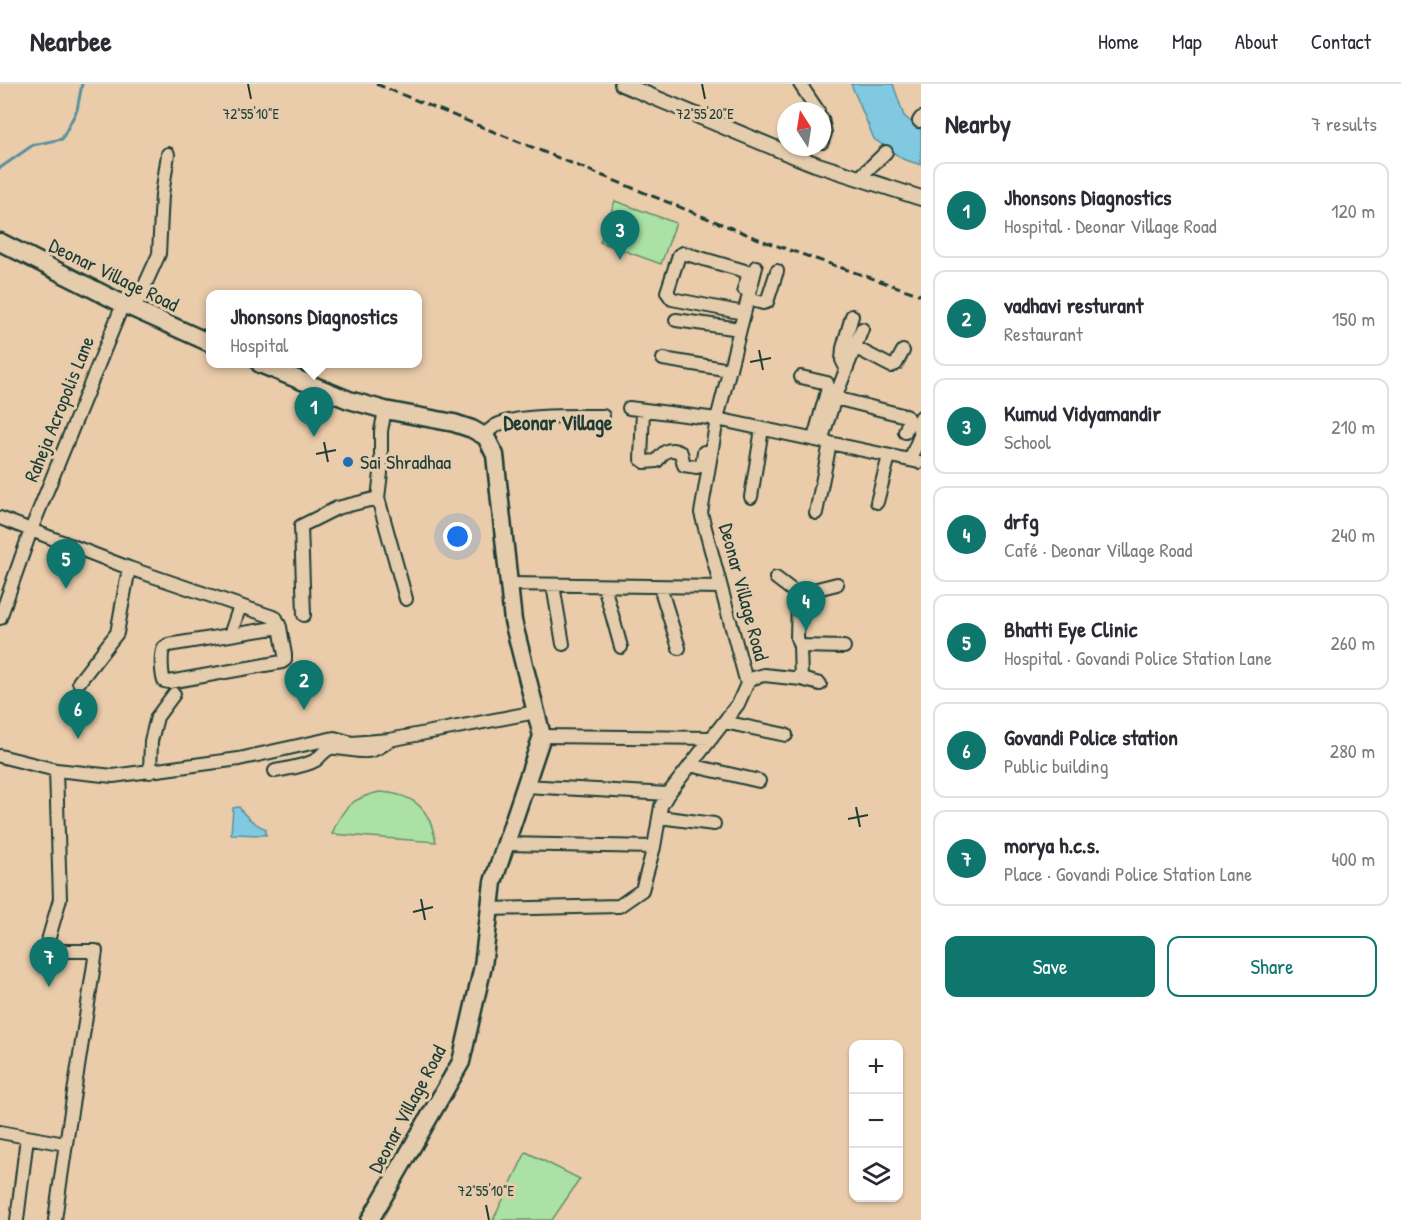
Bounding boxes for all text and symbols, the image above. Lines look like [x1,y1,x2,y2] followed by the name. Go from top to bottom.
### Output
[30,22,112,60] text: Nearbee
[1098,27,1139,56] text: Home
[1172,27,1202,56] text: Map
[1235,27,1278,56] text: About
[1311,27,1371,56] text: Contact
[777,102,831,156] north arrow
[223,103,280,124] text: 72°55'10"E
[676,103,734,124] text: 72°55'20"E
[945,106,1011,141] text: Nearby
[1311,110,1377,137] text: 7 results
[1004,182,1172,212] text: Jhonsons Diagnostics
[963,197,970,224] text: 1
[1331,197,1375,224] text: 120 m
[600,210,640,260] pin: 3
[1004,212,1217,239] text: Hospital · Deonar Village Road
[45,231,184,318] street label: Deonar Village Road
[206,290,422,368] popup
[1004,290,1143,320] text: vadhavi resturant
[230,301,398,331] text: Jhonsons Diagnostics
[962,305,971,332] text: 2
[1332,305,1375,332] text: 150 m
[1004,320,1083,347] text: Restaurant
[230,331,288,358] text: Hospital
[17,332,100,486] street label: Raheja Acropolis Lane
[294,388,334,437] pin: 1
[1004,398,1161,428] text: Kumud Vidyamandir
[504,408,613,438] district label: Deonar Village
[962,413,971,440] text: 3
[1331,413,1375,440] text: 210 m
[1004,428,1051,455] text: School
[360,448,451,475] place label: Sai Shradhaa
[341,455,355,469] marker: Sai Shradhaa
[1004,506,1039,536] text: drfg
[713,520,776,664] street label: Deonar Village Road
[963,521,970,548] text: 4
[1331,521,1375,548] text: 240 m
[443,522,472,551] your location
[1004,536,1192,563] text: Café · Deonar Village Road
[46,540,86,589] pin: 5
[786,582,826,631] pin: 4
[1004,614,1137,644] text: Bhatti Eye Clinic
[962,629,971,656] text: 5
[1331,629,1375,656] text: 260 m
[1004,644,1272,671] text: Hospital · Govandi Police Station Lane
[284,660,324,710] pin: 2
[58,690,98,739] pin: 6
[1004,722,1178,752] text: Govandi Police station
[963,737,970,764] text: 6
[1330,737,1375,764] text: 280 m
[1004,752,1108,779] text: Public building
[1004,830,1100,860] text: morya h.c.s.
[962,845,971,872] text: 7
[1331,845,1375,872] text: 400 m
[1004,860,1252,887] text: Place · Govandi Police Station Lane
[945,936,1155,997] button: Save
[1167,936,1377,997] button: Share
[29,938,68,987] pin: 7
[362,1040,452,1177] street label: Deonar Village Road
[849,1040,903,1202] map controls
[849,1040,903,1094] button: +
[849,1094,903,1148] button: −
[849,1148,903,1202] button: layers
[458,1180,515,1201] text: 72°55'10"E

